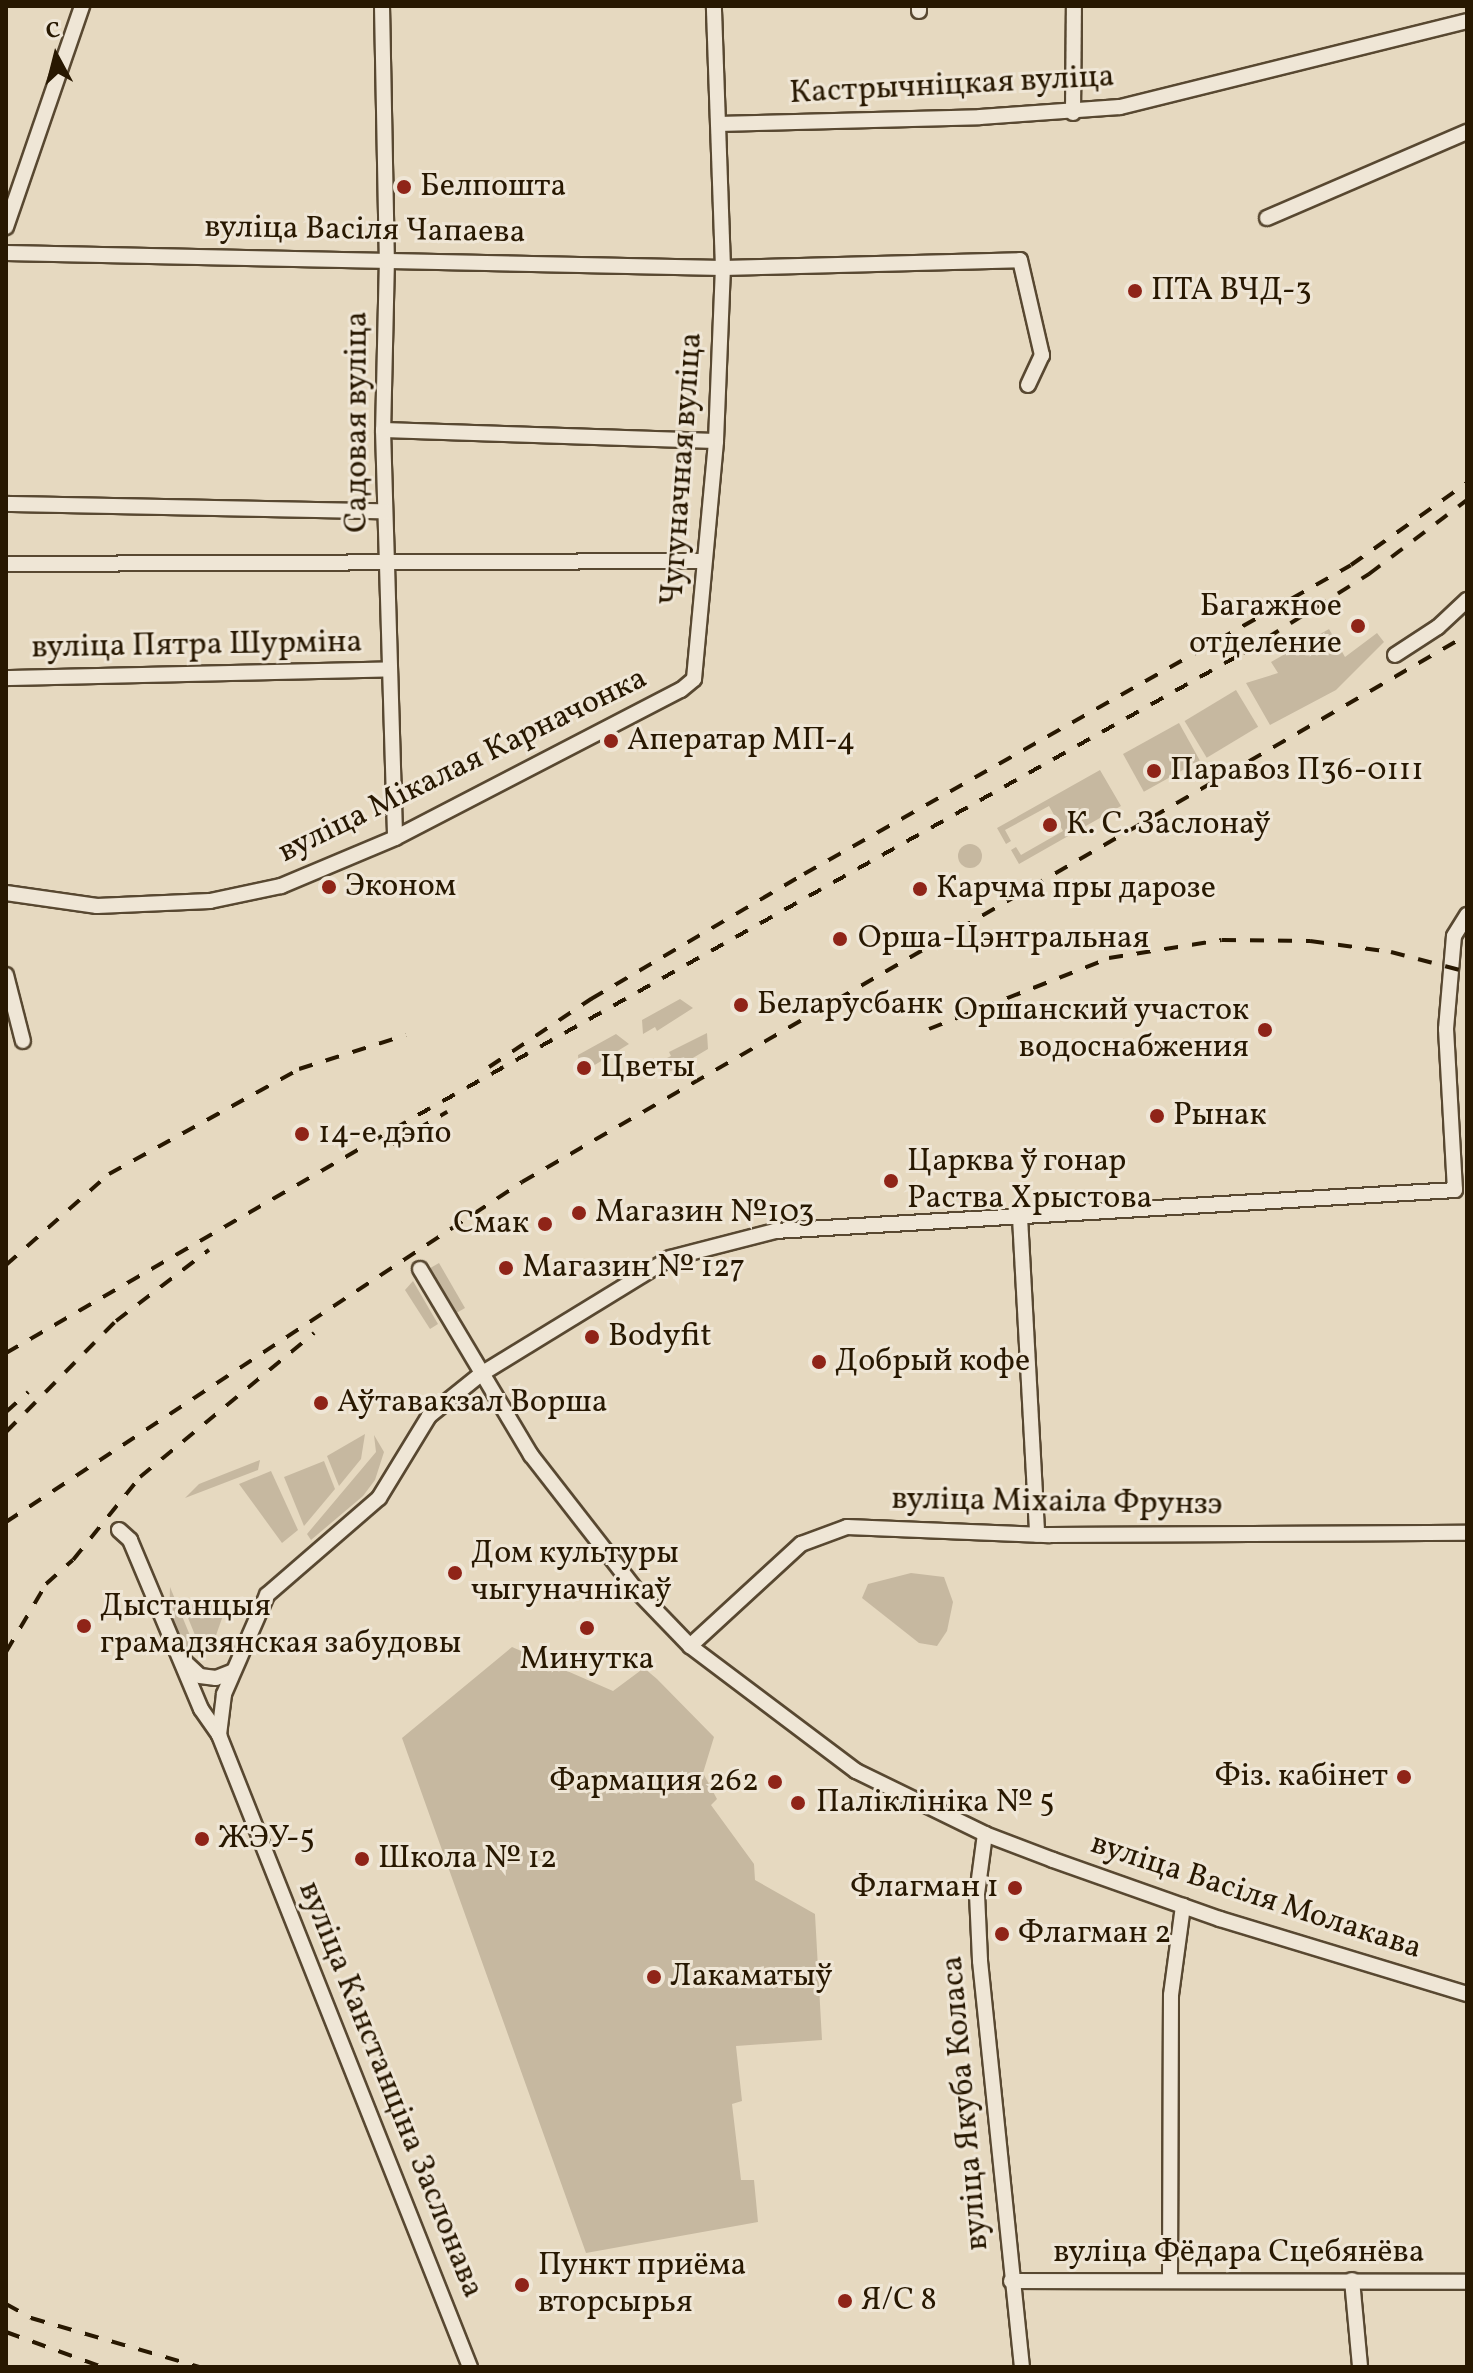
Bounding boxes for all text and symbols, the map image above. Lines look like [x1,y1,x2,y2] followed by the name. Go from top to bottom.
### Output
[44,15,62,48] text: С
[16,16,96,96] north arrow
[788,58,1116,114] street label: Кастрычніцкая вуліца
[420,168,566,206] place label: Белпошта
[395,178,413,196] marker: Белпошта
[204,209,526,253] street label: вуліца Васіля Чапаева
[1151,272,1312,310] place label: ПТА ВЧД-3
[1126,282,1144,300] marker: ПТА ВЧД-3
[339,311,377,533] street label: Садовая вуліца
[654,331,712,607] street label: Чугуначная вуліца
[1189,589,1342,664] place label: Багажное отделение
[1349,617,1367,635] marker: Багажное отделение
[31,624,363,668] street label: вуліца Пятра Шурміна
[272,660,654,872] street label: вуліца Мікалая Карначонка
[627,722,855,760] place label: Аператар МП-4
[602,732,620,750] marker: Аператар МП-4
[1170,752,1424,790] place label: Паравоз П36-0111
[1145,762,1163,780] marker: Паравоз П36-0111
[1066,806,1271,844] place label: К. С. Заслонаў
[1041,816,1059,834] marker: К. С. Заслонаў
[345,868,456,906] place label: Эконом
[936,870,1216,908] place label: Карчма пры дарозе
[320,878,338,896] marker: Эконом
[911,880,929,898] marker: Карчма пры дарозе
[858,920,1149,958] place label: Орша-Цэнтральная
[829,928,851,950] marker: Орша-Цэнтральная
[757,986,943,1024] place label: Беларусбанк
[953,993,1249,1068] place label: Оршанский участок водоснабжения
[732,996,750,1014] marker: Беларусбанк
[1256,1021,1274,1039] marker: Оршанский участок водоснабжения
[600,1049,695,1087] place label: Цветы
[575,1059,593,1077] marker: Цветы
[1173,1097,1267,1135] place label: Рынак
[1148,1107,1166,1125] marker: Рынак
[318,1115,452,1153] place label: 14-е дэпо
[293,1125,311,1143] marker: 14-е дэпо
[907,1144,1153,1219] place label: Царква ў гонар Раства Хрыстова
[882,1172,900,1190] marker: Царква ў гонар Раства Хрыстова
[595,1194,814,1232] place label: Магазин №103
[570,1204,588,1222] marker: Магазин №103
[453,1205,529,1243] place label: Смак
[536,1215,554,1233] marker: Смак
[522,1249,745,1287] place label: Магазин № 127
[497,1259,515,1277] marker: Магазин № 127
[608,1318,712,1356] place label: Bodyfit
[583,1328,601,1346] marker: Bodyfit
[835,1343,1030,1381] place label: Добрый кофе
[810,1353,828,1371] marker: Добрый кофе
[337,1384,608,1422] place label: Аўтавакзал Ворша
[312,1394,330,1412] marker: Аўтавакзал Ворша
[891,1481,1223,1525] street label: вуліца Міхаіла Фрунзэ
[471,1536,679,1611] place label: Дом культуры чыгуначнікаў
[446,1564,464,1582] marker: Дом культуры чыгуначнікаў
[100,1589,461,1664] place label: Дыстанцыя грамадзянская забудовы
[75,1617,93,1635] marker: Дыстанцыя грамадзянская забудовы
[578,1619,596,1637] marker: Минутка
[520,1641,654,1679] place label: Минутка
[1215,1758,1388,1796] place label: Фіз. кабінет
[550,1763,759,1801] place label: Фармация 262
[1395,1768,1413,1786] marker: Фіз. кабінет
[766,1773,784,1791] marker: Фармация 262
[816,1784,1055,1822] place label: Паліклініка № 5
[787,1792,809,1814] marker: Паліклініка № 5
[218,1820,315,1858] place label: ЖЭУ-5
[1086,1825,1426,1969] street label: вуліца Васіля Молакава
[193,1830,211,1848] marker: ЖЭУ-5
[378,1840,557,1878] place label: Школа № 12
[353,1850,371,1868] marker: Школа № 12
[850,1869,999,1907] place label: Флагман 1
[289,1876,491,2304] street label: вуліца Канстанціна Заслонава
[1006,1879,1024,1897] marker: Флагман 1
[1018,1915,1171,1953] place label: Флагман 2
[993,1925,1011,1943] marker: Флагман 2
[934,1954,998,2252] street label: вуліца Якуба Коласа
[670,1958,833,1996] place label: Лакаматыў
[645,1968,663,1986] marker: Лакаматыў
[1053,2234,1425,2272] street label: вуліца Фёдара Сцебянёва
[538,2248,747,2323] place label: Пункт приёма вторсырья
[513,2276,531,2294] marker: Пункт приёма вторсырья
[861,2282,937,2320] place label: Я/С 8
[836,2292,854,2310] marker: Я/С 8

